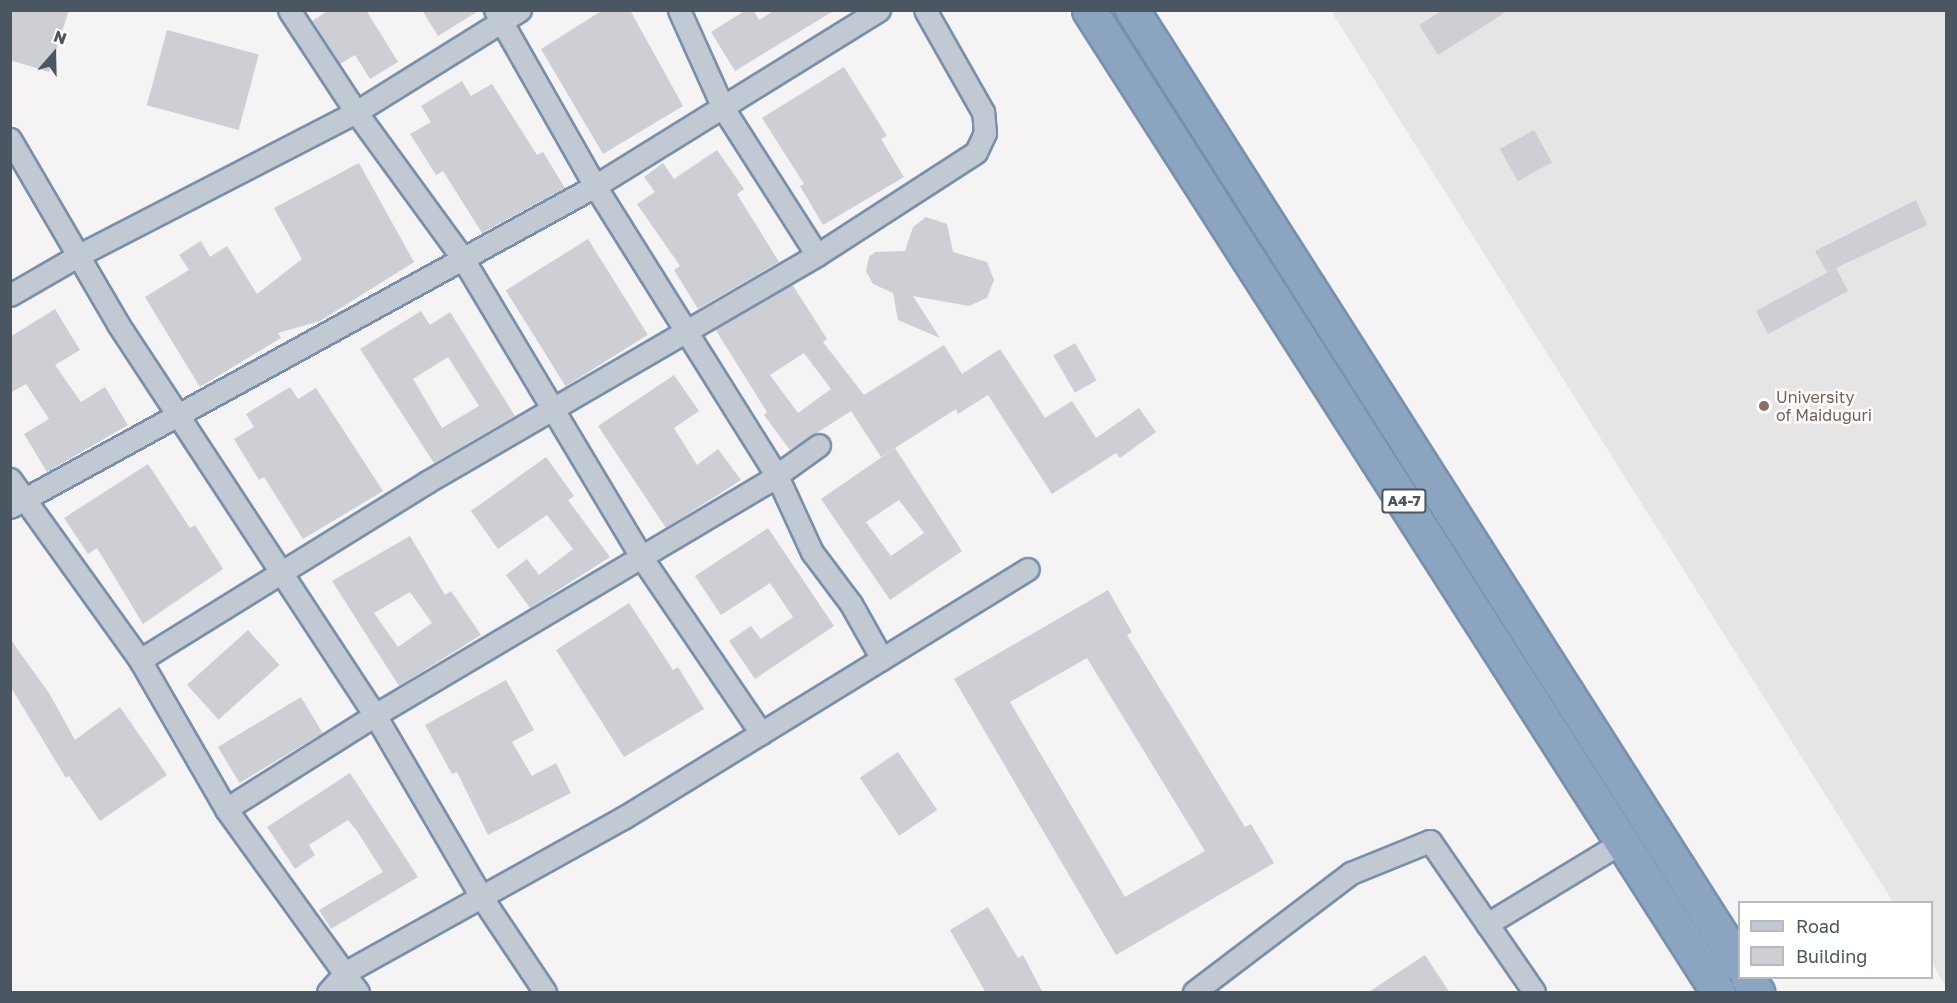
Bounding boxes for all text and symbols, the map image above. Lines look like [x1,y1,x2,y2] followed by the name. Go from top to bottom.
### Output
[24,24,84,84] north arrow
[51,26,69,49] text: N
[1776,387,1872,425] place label: University of Maiduguri
[1757,399,1771,413] marker: University of Maiduguri
[1380,489,1428,513] road number: A4-7
[1738,901,1933,979] legend
[1796,915,1840,937] text: Road
[1796,945,1867,967] text: Building

